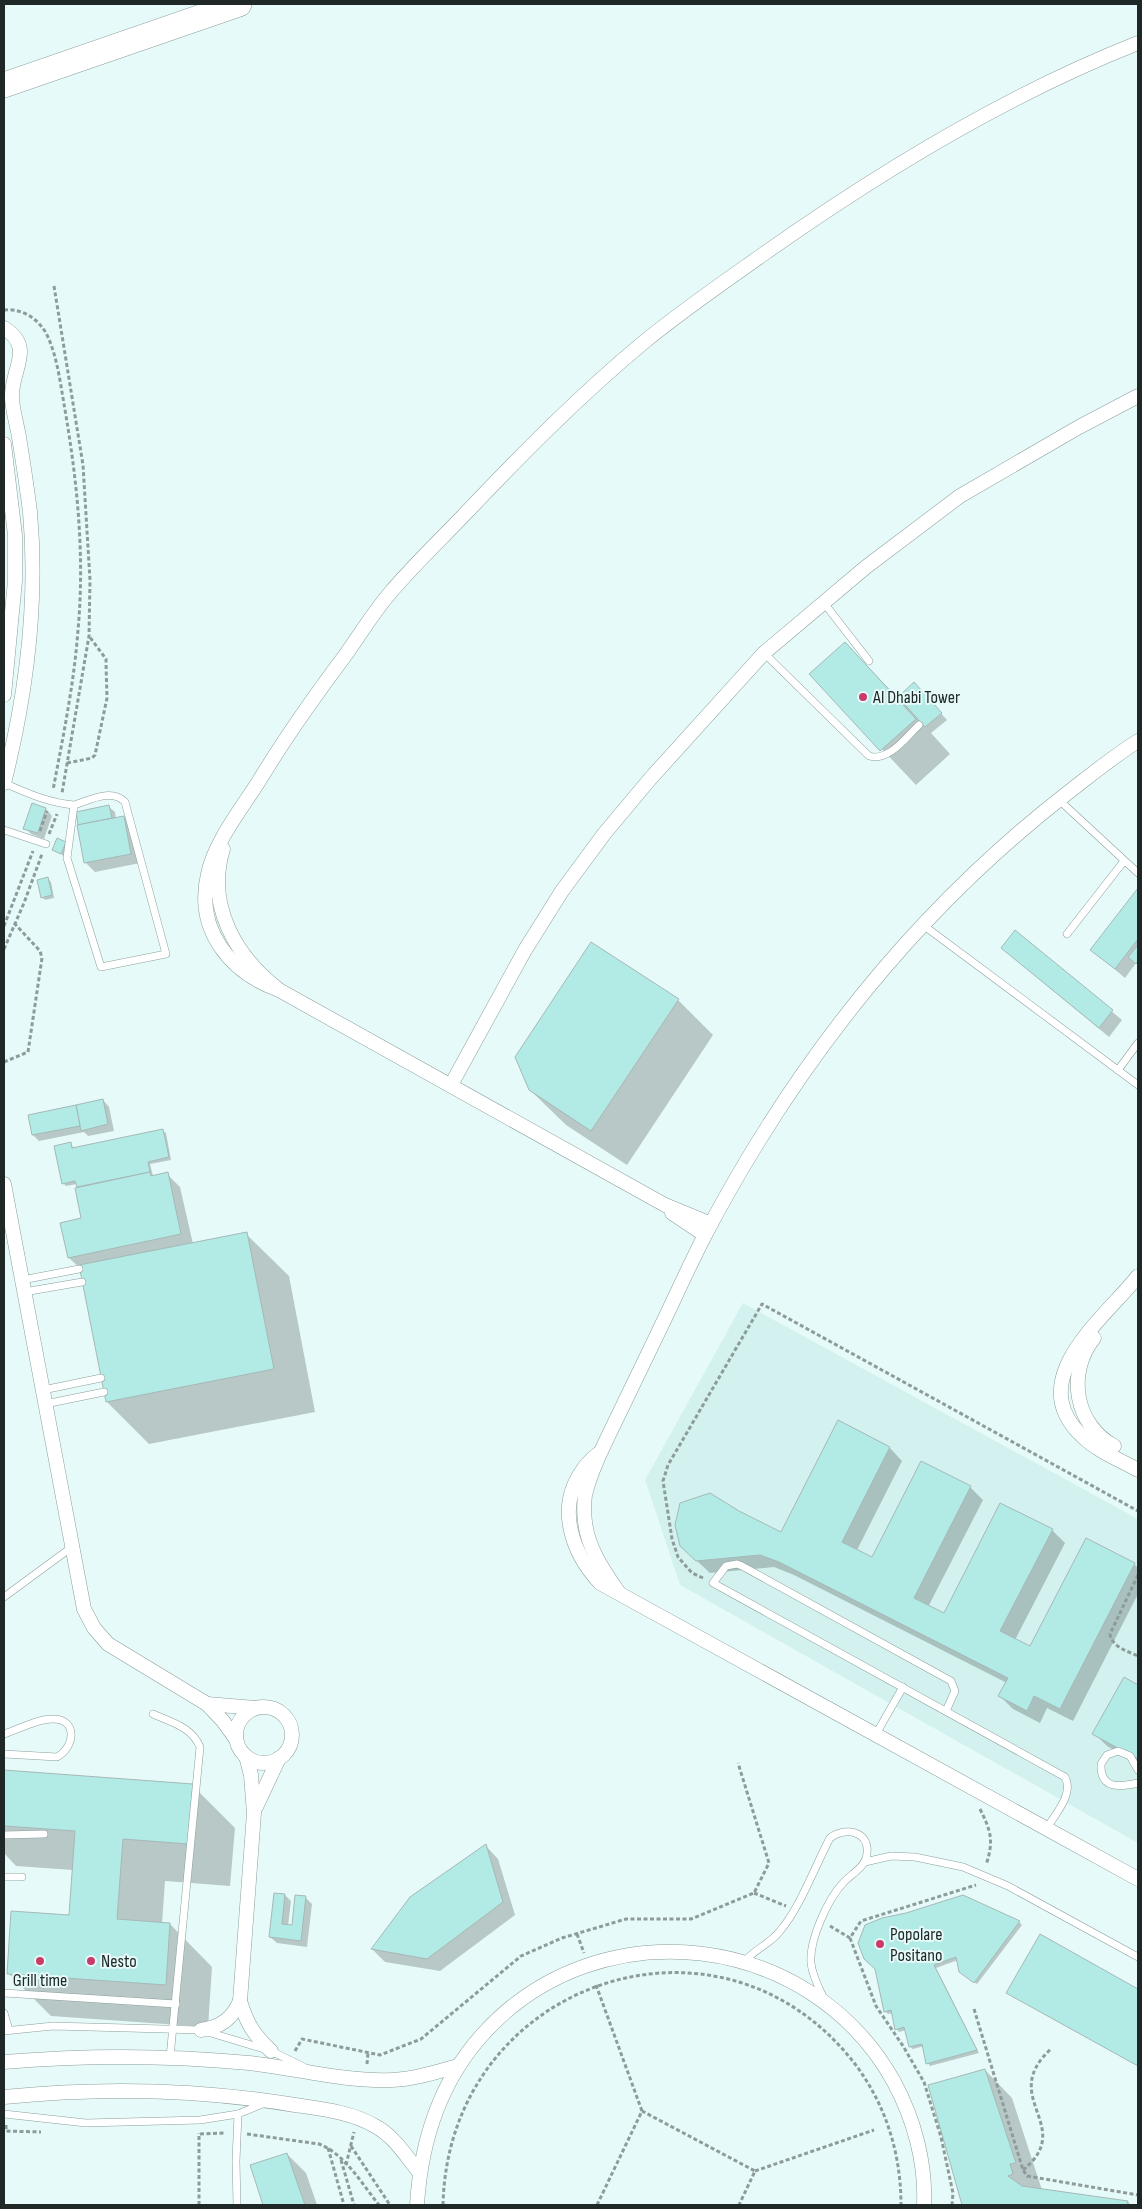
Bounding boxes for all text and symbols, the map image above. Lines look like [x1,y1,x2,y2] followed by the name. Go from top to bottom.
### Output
[872,687,960,708] place label: Al Dhabi Tower
[857,691,869,703] marker: Al Dhabi Tower
[890,1924,942,1966] place label: Popolare Positano
[874,1938,886,1950] marker: Popolare Positano
[101,1951,137,1972] place label: Nesto
[34,1955,46,1967] marker: Grill time
[85,1955,97,1967] marker: Nesto
[13,1970,67,1991] place label: Grill time

